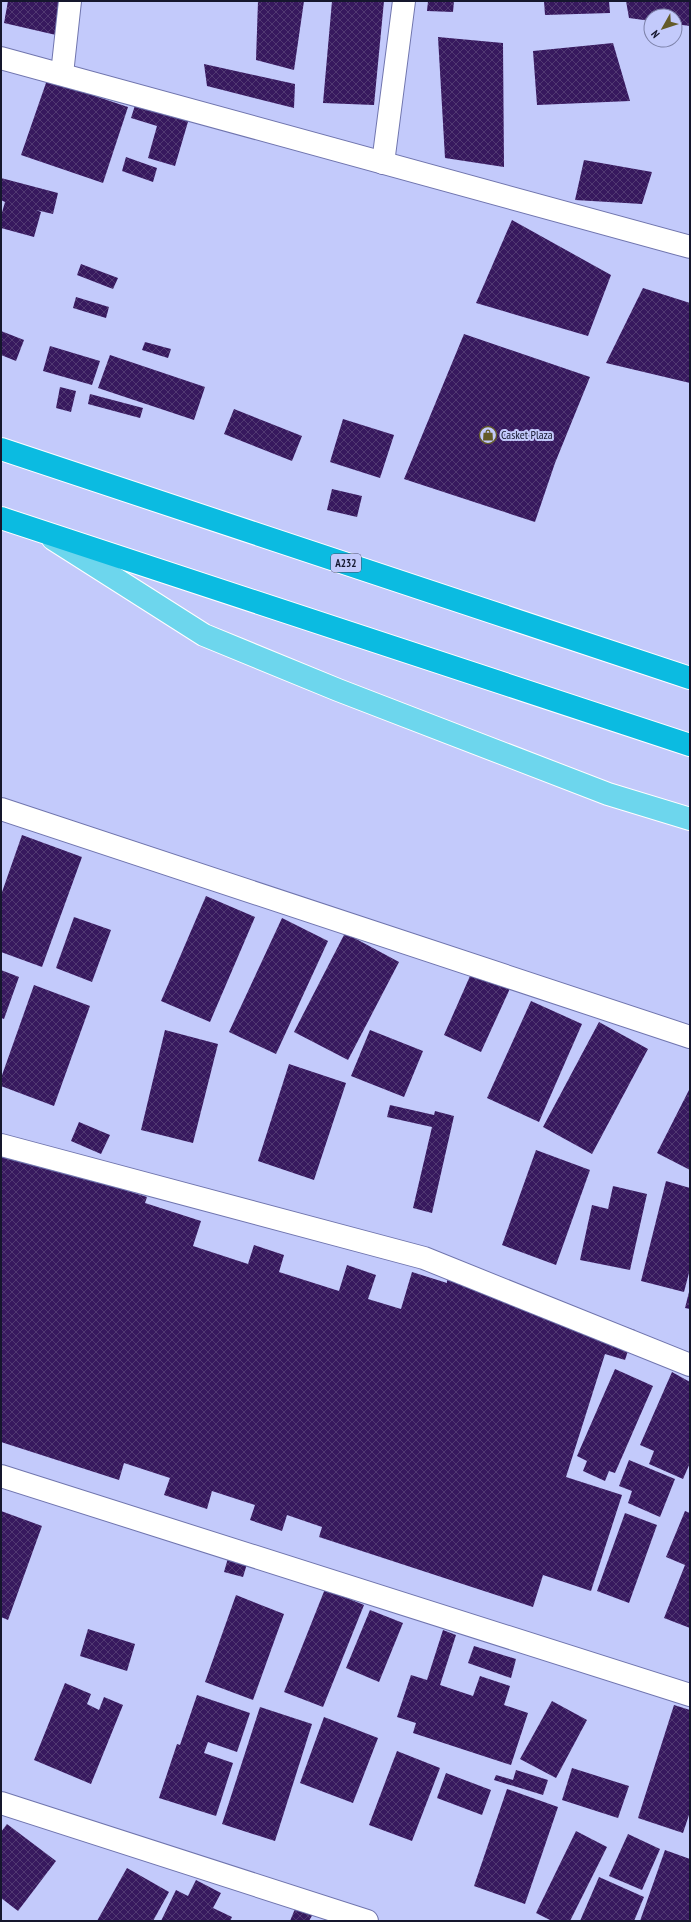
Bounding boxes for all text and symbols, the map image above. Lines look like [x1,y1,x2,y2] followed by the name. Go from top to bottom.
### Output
[643,8,683,48] north arrow
[648,28,663,41] text: N
[478,425,498,445] shop icon: Casket Plaza
[501,427,553,442] place label: Casket Plaza
[331,554,361,572] road number: A232

